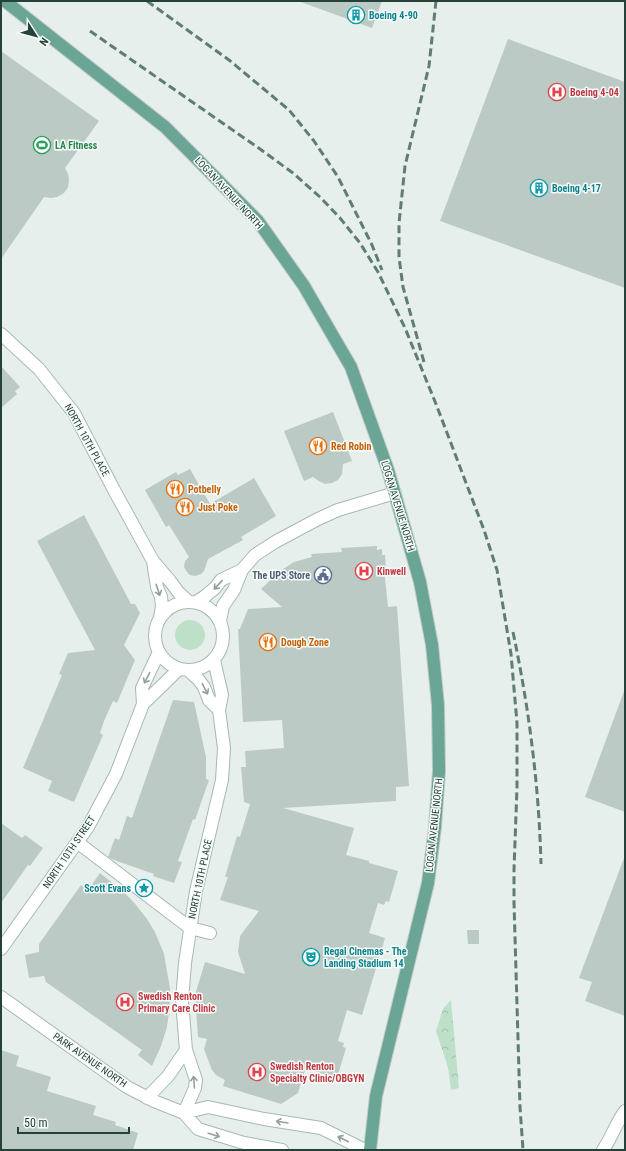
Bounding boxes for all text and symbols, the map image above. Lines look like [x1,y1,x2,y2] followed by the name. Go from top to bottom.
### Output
[346,5,366,25] building icon: Boeing 4-90
[369,10,418,21] place label: Boeing 4-90
[16,16,56,56] north arrow
[36,35,51,48] text: N
[547,82,567,102] hospital icon: Boeing 4-04
[570,87,619,98] place label: Boeing 4-04
[32,135,52,155] sports icon: LA Fitness
[55,140,98,151] place label: LA Fitness
[193,155,265,231] street label: LOGAN AVENUE NORTH
[529,178,549,198] building icon: Boeing 4-17
[552,183,601,194] place label: Boeing 4-17
[63,402,111,478] street label: NORTH 10TH PLACE
[308,436,328,456] restaurant icon: Red Robin
[331,441,372,452] place label: Red Robin
[379,459,417,553] street label: LOGAN AVENUE NORTH
[165,479,185,499] restaurant icon: Potbelly
[188,484,221,495] place label: Potbelly
[175,497,195,517] restaurant icon: Just Poke
[198,502,238,513] place label: Just Poke
[354,561,374,581] hospital icon: Kinwell
[313,565,333,585] public building icon: The UPS Store
[377,566,406,577] place label: Kinwell
[252,570,310,581] place label: The UPS Store
[213,580,222,590] one-way arrow
[155,583,162,596] one-way arrow
[258,632,278,652] restaurant icon: Dough Zone
[281,637,329,648] place label: Dough Zone
[143,671,150,683] one-way arrow
[201,683,209,695] one-way arrow
[424,778,444,872] street label: LOGAN AVENUE NORTH
[41,814,97,890] street label: NORTH 10TH STREET
[186,838,214,920] street label: NORTH 10TH PLACE
[134,878,154,898] place icon: Scott Evans
[84,883,131,894] place label: Scott Evans
[324,946,407,969] place label: Regal Cinemas - The Landing Stadium 14
[301,947,321,967] theatre icon: Regal Cinemas - The Landing Stadium 14
[138,991,216,1014] place label: Swedish Renton Primary Care Clinic
[115,992,135,1012] hospital icon: Swedish Renton Primary Care Clinic
[51,1030,129,1090] street label: PARK AVENUE NORTH
[270,1061,364,1084] place label: Swedish Renton Specialty Clinic/OBGYN
[247,1062,267,1082] hospital icon: Swedish Renton Specialty Clinic/OBGYN
[191,1075,198,1088] one-way arrow
[18,1109,129,1135] scale bar
[24,1116,48,1130] text: 50 m
[276,1118,289,1126] one-way arrow
[208,1132,221,1139] one-way arrow
[337,1135,349,1142] one-way arrow

